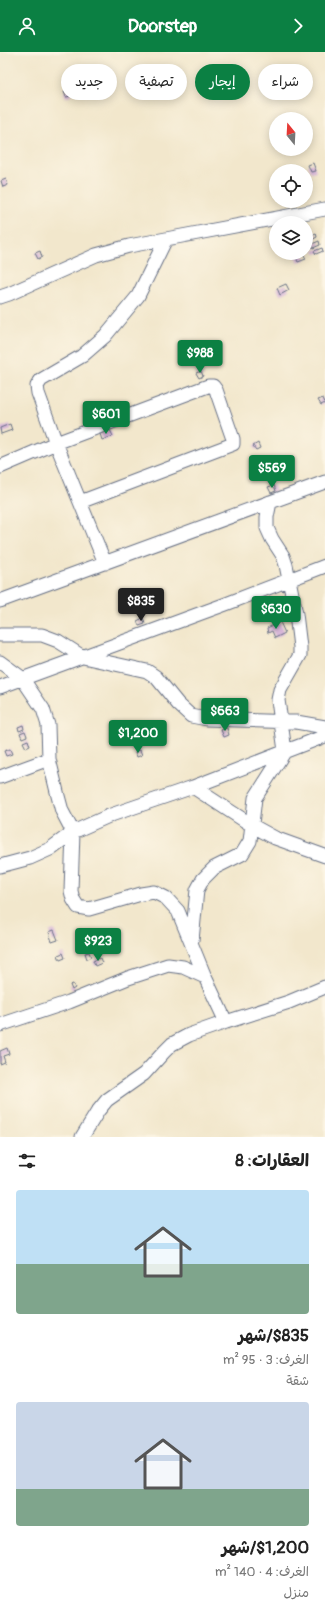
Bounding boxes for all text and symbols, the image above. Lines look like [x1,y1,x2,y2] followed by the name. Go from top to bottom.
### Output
[16,15,38,37] icon: person
[128,15,197,38] text: Doorstep
[287,15,309,37] icon: forward
[61,64,117,100] chip: جديد
[125,64,187,100] chip: تصفية
[195,64,250,100] chip: إيجار
[258,64,313,100] chip: شراء
[269,112,313,156] north arrow
[269,112,313,260] map controls
[269,164,313,208] button: locate
[269,216,313,260] button: layers
[176,340,224,374] pin: $988
[187,345,213,361] text: $988
[82,401,130,435] pin: $601
[92,406,120,422] text: $601
[248,455,296,489] pin: $569
[258,460,286,476] text: $569
[117,588,165,622] pin: $835
[127,593,155,609] text: $835
[252,596,300,630] pin: $630
[261,601,291,617] text: $630
[201,698,249,732] pin: $663
[210,703,240,719] text: $663
[105,720,171,754] pin: $1,200
[118,725,158,741] text: $1,200
[74,928,122,962] pin: $923
[84,933,112,949] text: $923
[16,1150,38,1172] icon: filters
[235,1150,309,1171] text: العقارات: 8
[127,1216,199,1288] icon: home
[238,1325,309,1346] text: $835/شهر
[223,1352,309,1368] text: الغرف: 3 · 95 m²
[286,1373,309,1389] text: شقة
[127,1428,199,1500] icon: home
[222,1537,309,1558] text: $1,200/شهر
[215,1564,309,1580] text: الغرف: 4 · 140 m²
[283,1585,309,1601] text: منزل

